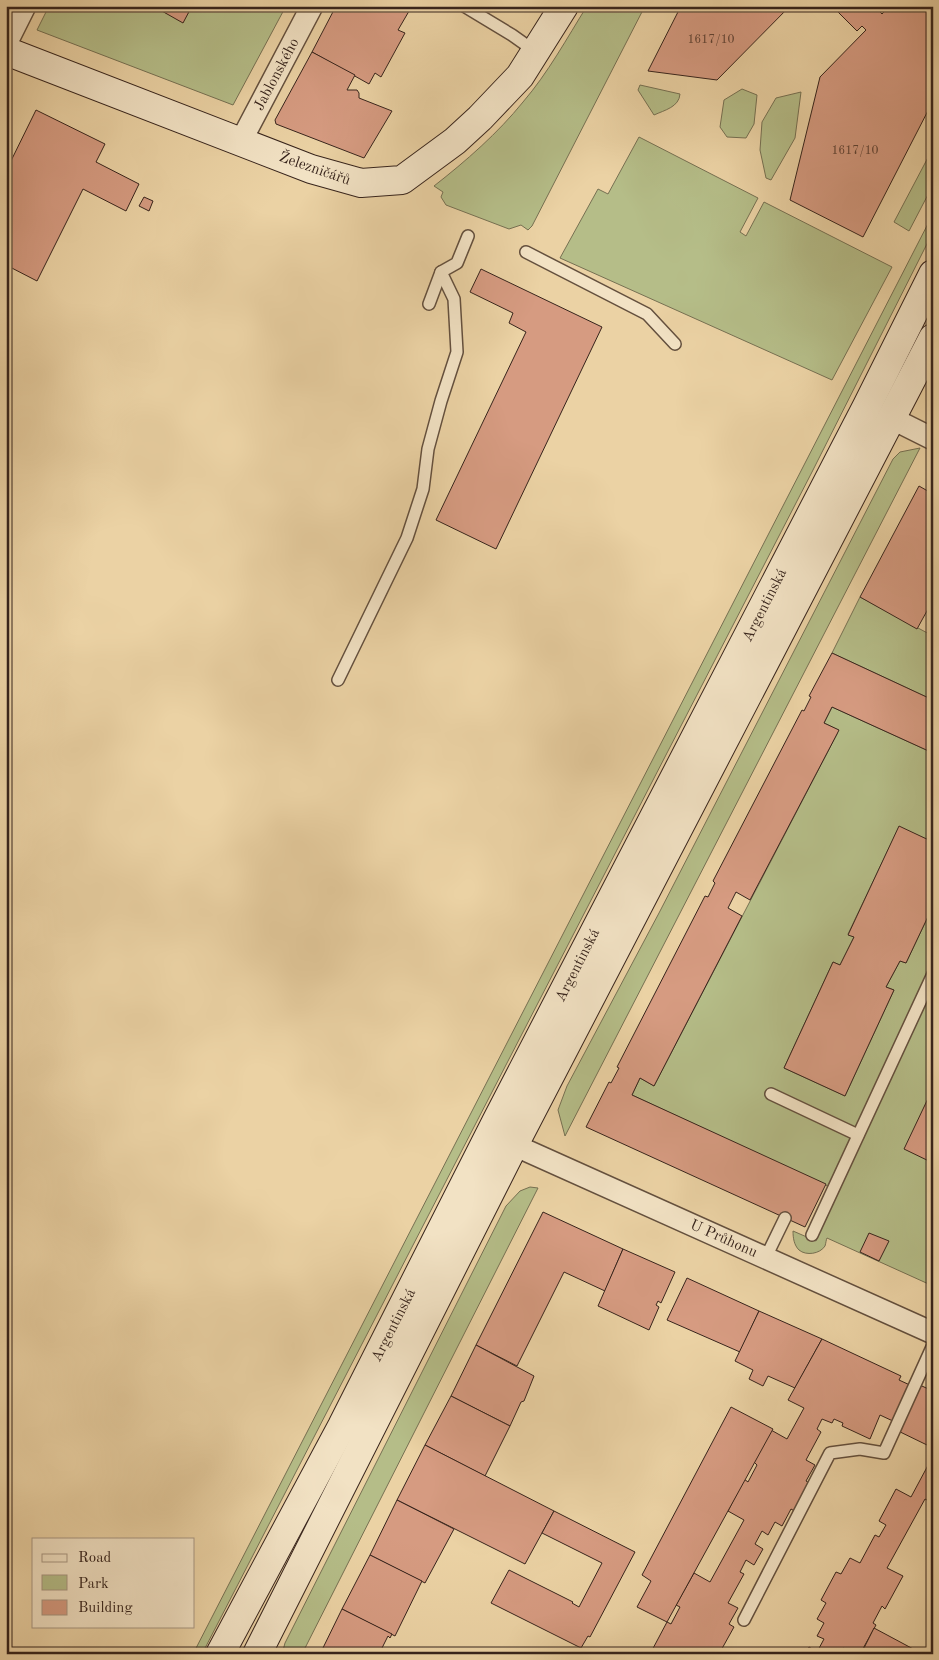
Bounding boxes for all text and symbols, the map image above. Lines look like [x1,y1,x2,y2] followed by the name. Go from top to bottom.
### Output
[687,34,735,46] house number: 1617/10
[252,36,303,113] street label: Jablonského
[831,145,879,157] house number: 1617/10
[277,147,353,189] street label: Železničářů
[741,566,790,645] street label: Argentinská
[554,926,603,1005] street label: Argentinská
[687,1218,759,1261] street label: U Průhonu
[370,1286,419,1365] street label: Argentinská
[32,1538,195,1628] legend
[78,1551,112,1566] text: Road
[78,1577,109,1592] text: Park
[78,1601,133,1616] text: Building

